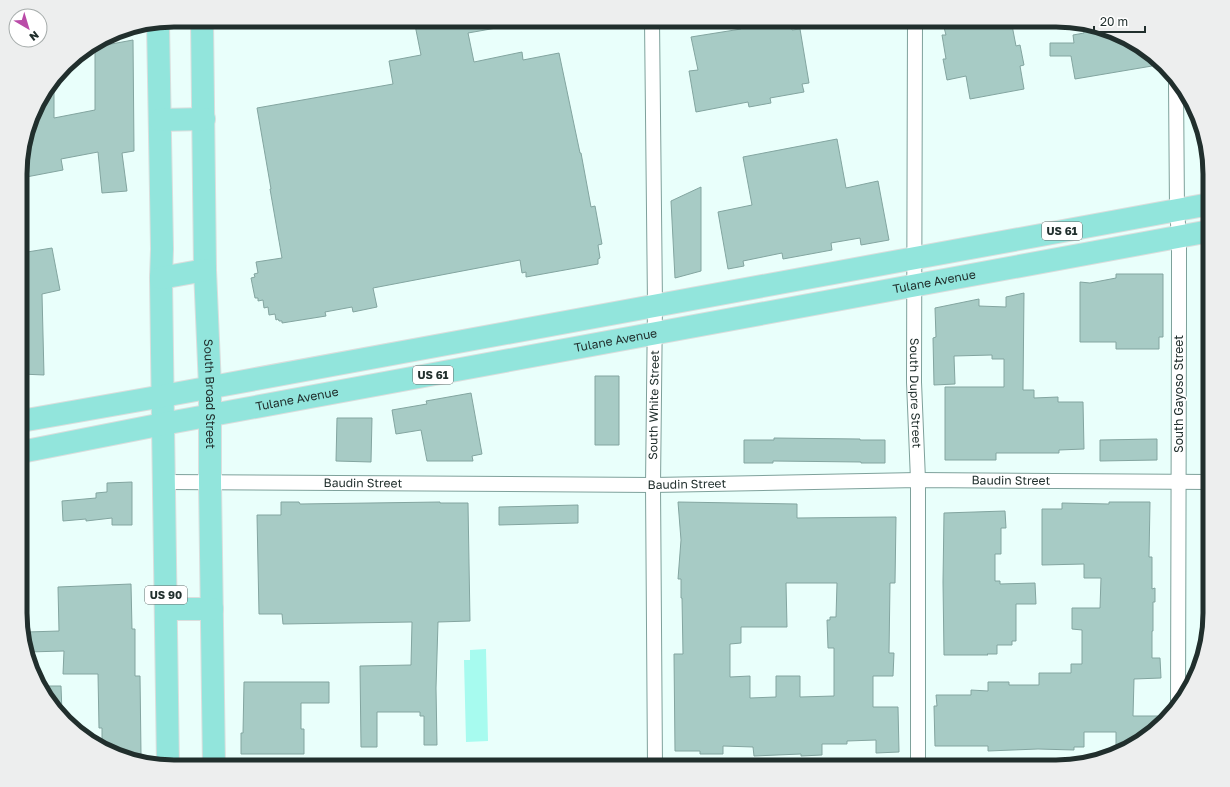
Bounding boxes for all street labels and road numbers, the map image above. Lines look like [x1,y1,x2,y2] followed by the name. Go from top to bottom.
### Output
[1042,222,1082,240] road number: US 61
[891,266,977,296] street label: Tulane Avenue
[573,325,658,355] street label: Tulane Avenue
[1171,335,1186,453] street label: South Gayoso Street
[907,338,925,449] street label: South Dupre Street
[201,339,218,449] street label: South Broad Street
[645,350,662,460] street label: South White Street
[413,366,453,384] road number: US 61
[254,384,340,414] street label: Tulane Avenue
[972,472,1051,488] street label: Baudin Street
[324,475,403,490] street label: Baudin Street
[648,476,727,492] street label: Baudin Street
[145,586,187,604] road number: US 90

